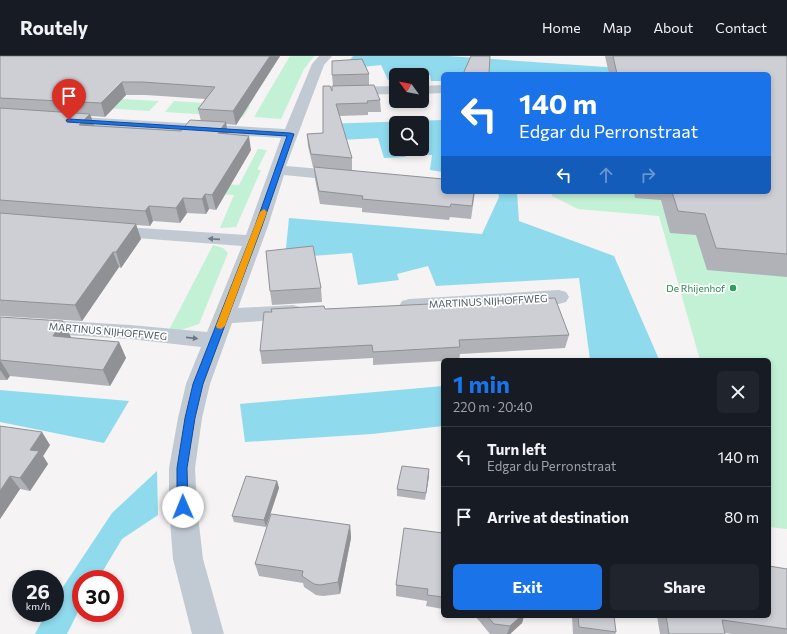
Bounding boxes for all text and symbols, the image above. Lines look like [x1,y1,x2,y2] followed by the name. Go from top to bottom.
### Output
[20,16,88,39] text: Routely
[542,19,581,36] text: Home
[603,19,631,36] text: Map
[653,19,693,36] text: About
[715,19,767,36] text: Contact
[389,68,429,108] north arrow
[389,68,429,156] map controls
[52,79,86,120] pin
[58,85,80,107] icon: arrive
[519,86,597,120] text: 140 m
[453,88,505,140] icon: left
[389,116,429,156] button: search
[519,120,698,142] text: Edgar du Perronstraat
[553,164,575,186] icon: left
[595,164,617,186] icon: ahead
[637,164,659,186] icon: right
[208,235,220,242] one-way arrow
[666,282,725,294] place label: De Rhijenhof
[728,283,738,293] marker: De Rhijenhof
[428,292,548,310] street label: MARTINUS NIJHOFFWEG
[48,320,168,342] street label: MARTINUS NIJHOFFWEG
[186,335,198,342] one-way arrow
[453,369,510,398] text: 1 min
[717,371,759,413] button: close
[453,399,533,415] text: 220 m · 20:40
[487,440,546,458] text: Turn left
[453,446,475,468] icon: left
[718,448,759,466] text: 140 m
[487,458,616,474] text: Edgar du Perronstraat
[162,486,204,528] position arrow
[453,506,475,528] icon: arrive
[487,508,629,526] text: Arrive at destination
[724,508,759,526] text: 80 m
[453,564,602,610] button: Exit
[610,564,759,610] button: Share
[72,570,124,622] speed limit sign: 30
[26,579,50,603] text: 26
[26,600,50,612] text: km/h

